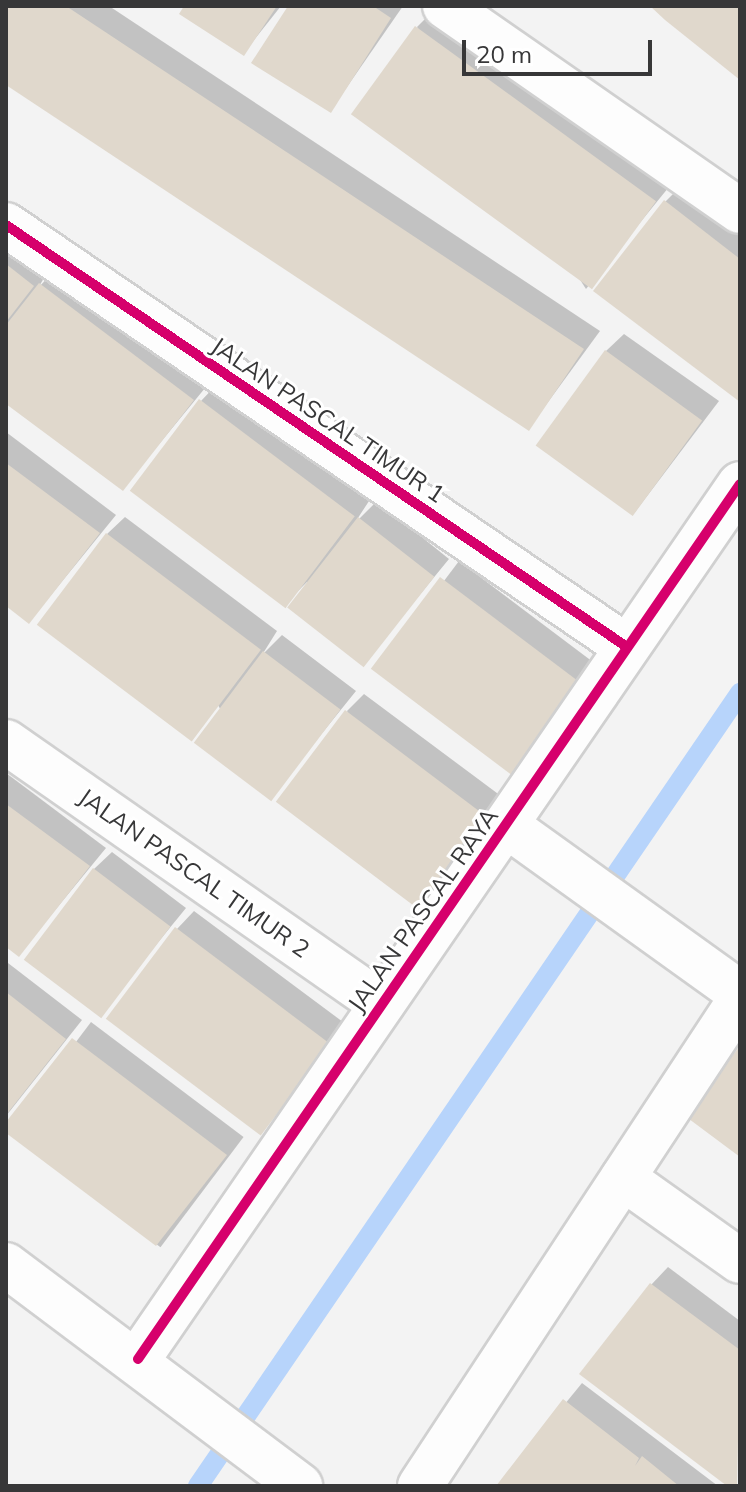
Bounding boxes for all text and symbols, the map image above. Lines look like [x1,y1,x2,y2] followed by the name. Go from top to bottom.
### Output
[466,24,656,74] scale bar
[476,39,532,69] text: 20 m
[206,331,450,509] street label: JALAN PASCAL TIMUR 1
[73,782,315,964] street label: JALAN PASCAL TIMUR 2
[342,802,504,1018] street label: JALAN PASCAL RAYA

